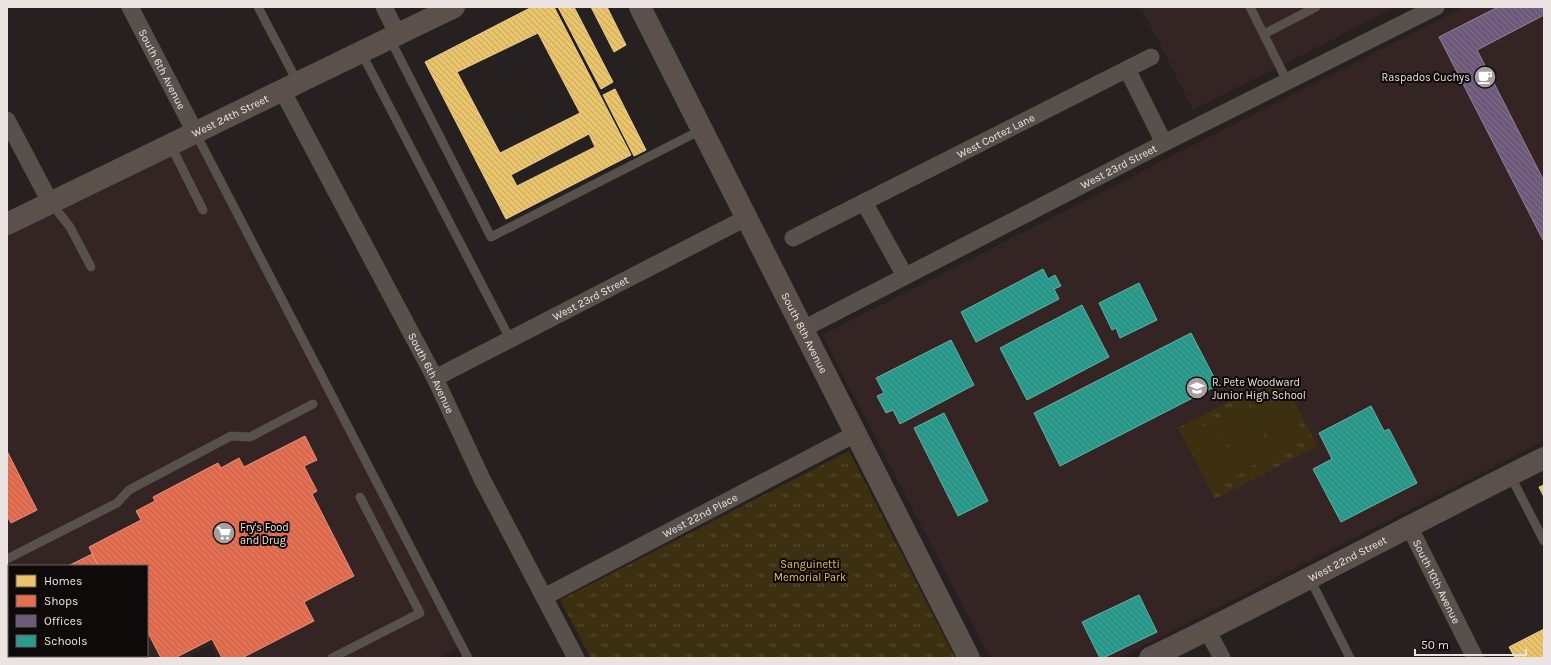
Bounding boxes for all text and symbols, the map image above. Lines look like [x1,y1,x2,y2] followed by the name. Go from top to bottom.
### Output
[136,27,189,112] street label: South 6th Avenue
[1472,64,1498,90] cafe icon: Raspados Cuchys
[1381,71,1470,84] place label: Raspados Cuchys
[190,92,271,140] street label: West 24th Street
[954,110,1037,161] street label: West Cortez Lane
[1078,141,1159,191] street label: West 23rd Street
[550,273,631,323] street label: West 23rd Street
[779,290,831,376] street label: South 8th Avenue
[406,330,457,416] street label: South 6th Avenue
[1184,375,1210,401] school or university icon: R. Pete Woodward Junior High School
[1212,376,1306,402] place label: R. Pete Woodward Junior High School
[660,490,740,540] street label: West 22nd Place
[211,520,237,546] supermarket icon: Fry's Food and Drug
[240,521,289,547] place label: Fry's Food and Drug
[1306,533,1389,584] street label: West 22nd Street
[1410,537,1463,626] street label: South 10th Avenue
[774,558,846,584] park label: Sanguinetti Memorial Park
[8,565,148,657] legend
[44,574,82,588] text: Homes
[44,594,78,608] text: Shops
[44,614,82,628] text: Offices
[1415,631,1526,657] scale bar
[44,634,87,648] text: Schools
[1421,638,1449,652] text: 50 m

